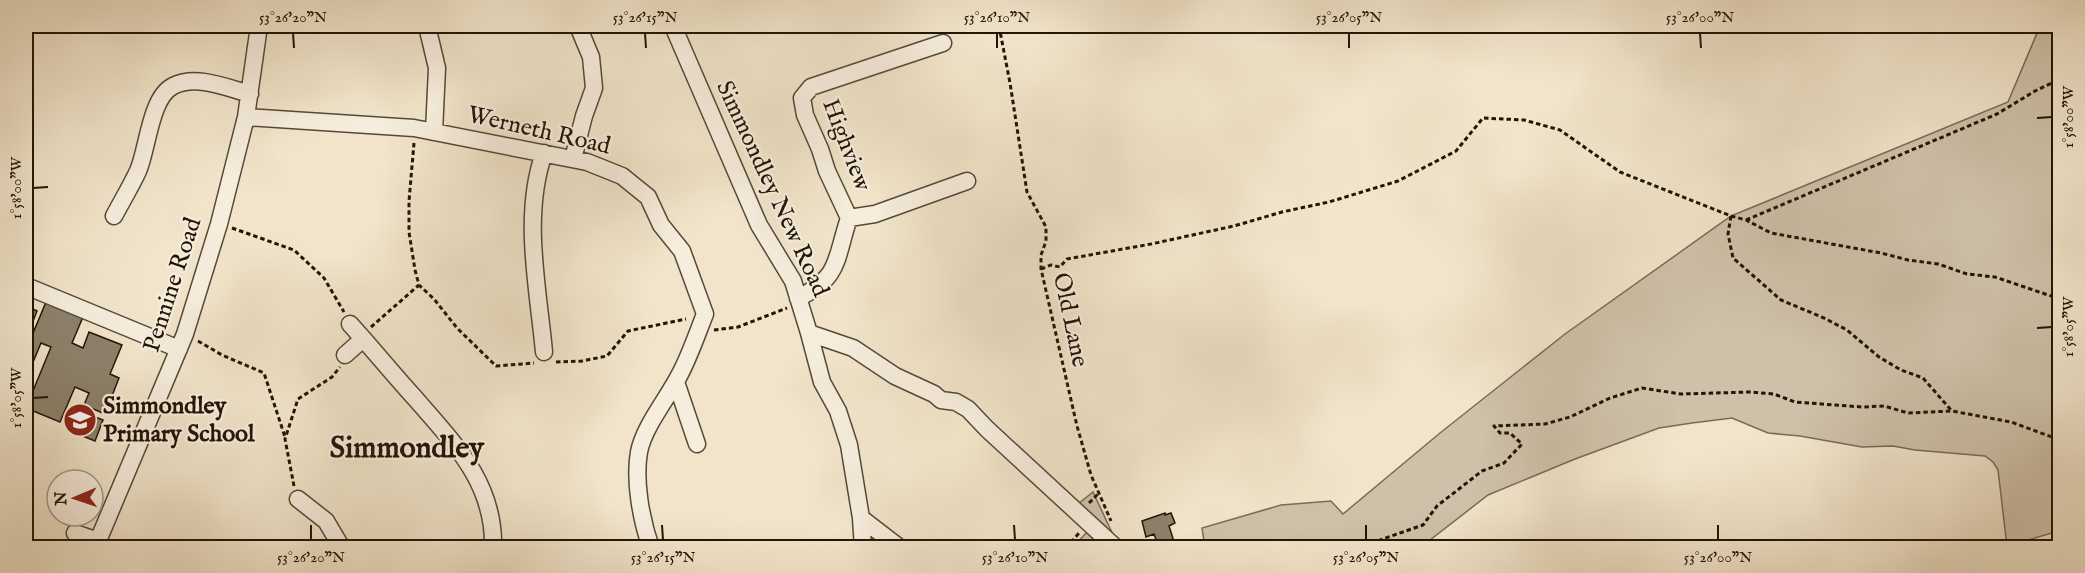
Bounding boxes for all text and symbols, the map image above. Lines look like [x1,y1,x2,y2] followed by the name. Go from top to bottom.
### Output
[259,8,327,27] text: 53°26'20"N
[613,8,677,27] text: 53°26'15"N
[964,8,1030,27] text: 53°26'10"N
[1316,8,1382,27] text: 53°26'05"N
[1666,8,1734,27] text: 53°26'00"N
[708,76,836,302] street label: Simmondley New Road
[2059,85,2078,148] text: 1°58'00"W
[814,95,878,197] street label: Highview
[464,99,614,163] street label: Werneth Road
[7,156,26,219] text: 1°58'00"W
[137,214,209,356] street label: Pennine Road
[1045,270,1095,370] street label: Old Lane
[2059,296,2078,357] text: 1°58'05"W
[7,367,26,428] text: 1°58'05"W
[103,391,255,450] place label: Simmondley Primary School
[62,402,98,438] school or university icon: Simmondley Primary School
[330,430,485,468] district label: Simmondley
[45,468,105,528] north arrow
[52,491,72,507] text: N
[277,548,345,567] text: 53°26'20"N
[631,548,695,567] text: 53°26'15"N
[982,548,1048,567] text: 53°26'10"N
[1333,548,1399,567] text: 53°26'05"N
[1684,548,1752,567] text: 53°26'00"N

